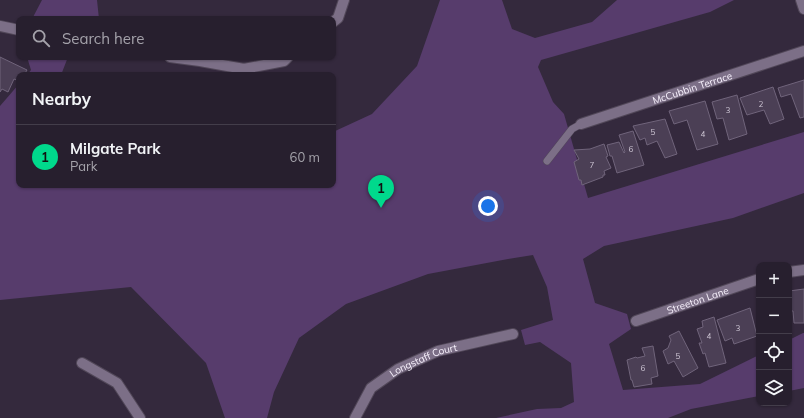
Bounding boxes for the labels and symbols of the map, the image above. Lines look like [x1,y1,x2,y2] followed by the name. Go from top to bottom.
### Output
[651,69,734,107] street label: McCubbin Terrace
[759,99,764,109] house number: 2
[726,105,731,115] house number: 3
[651,127,656,137] house number: 5
[701,129,706,139] house number: 4
[629,144,634,154] house number: 6
[590,160,595,170] house number: 7
[368,175,394,208] pin: 1
[478,196,498,216] your location
[665,284,730,317] street label: Streeton Lane
[736,323,741,333] house number: 3
[707,331,712,341] house number: 4
[387,341,459,380] street label: Longstaff Court
[676,351,681,361] house number: 5
[641,363,646,373] house number: 6

